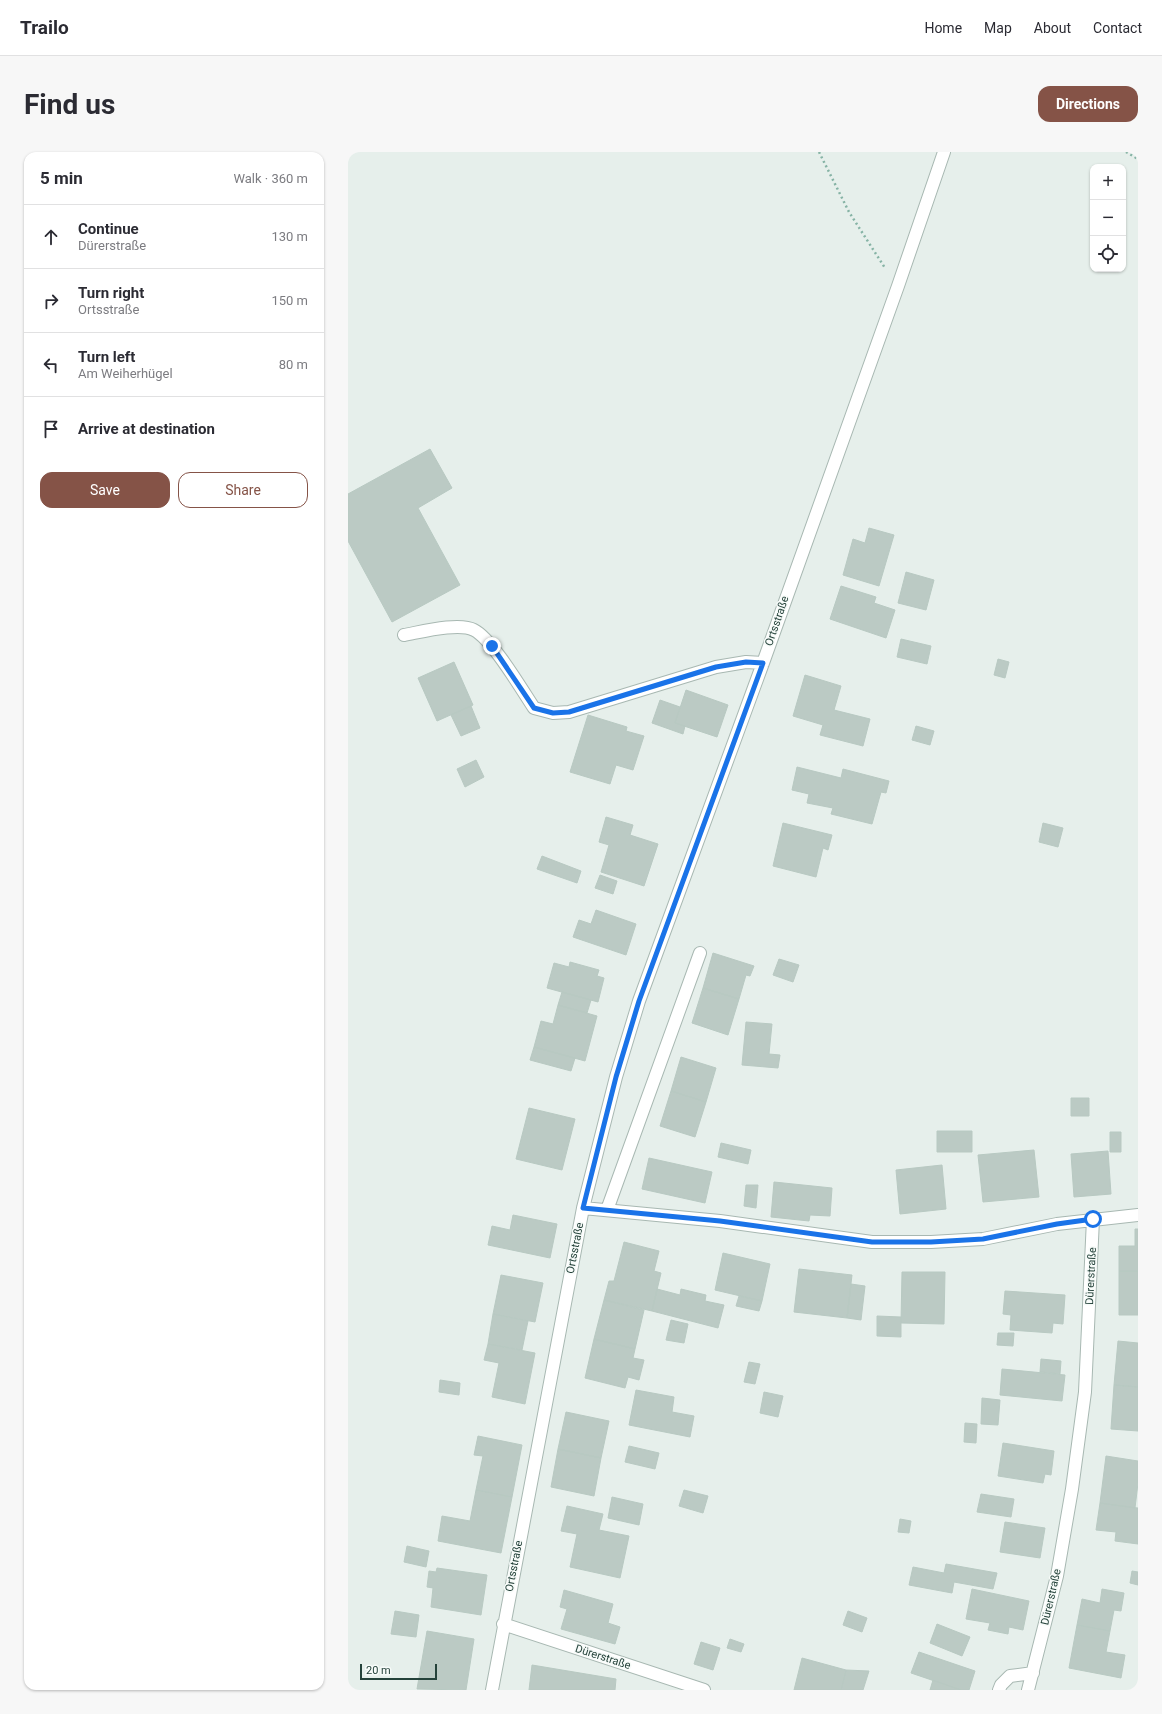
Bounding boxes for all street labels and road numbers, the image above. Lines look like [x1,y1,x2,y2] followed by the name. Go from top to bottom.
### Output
[762,594,792,648] street label: Ortsstraße
[564,1221,586,1275] street label: Ortsstraße
[1083,1247,1099,1305] street label: Dürerstraße
[503,1539,525,1593] street label: Ortsstraße
[1038,1567,1064,1627] street label: Dürerstraße
[574,1642,633,1672] street label: Dürerstraße

